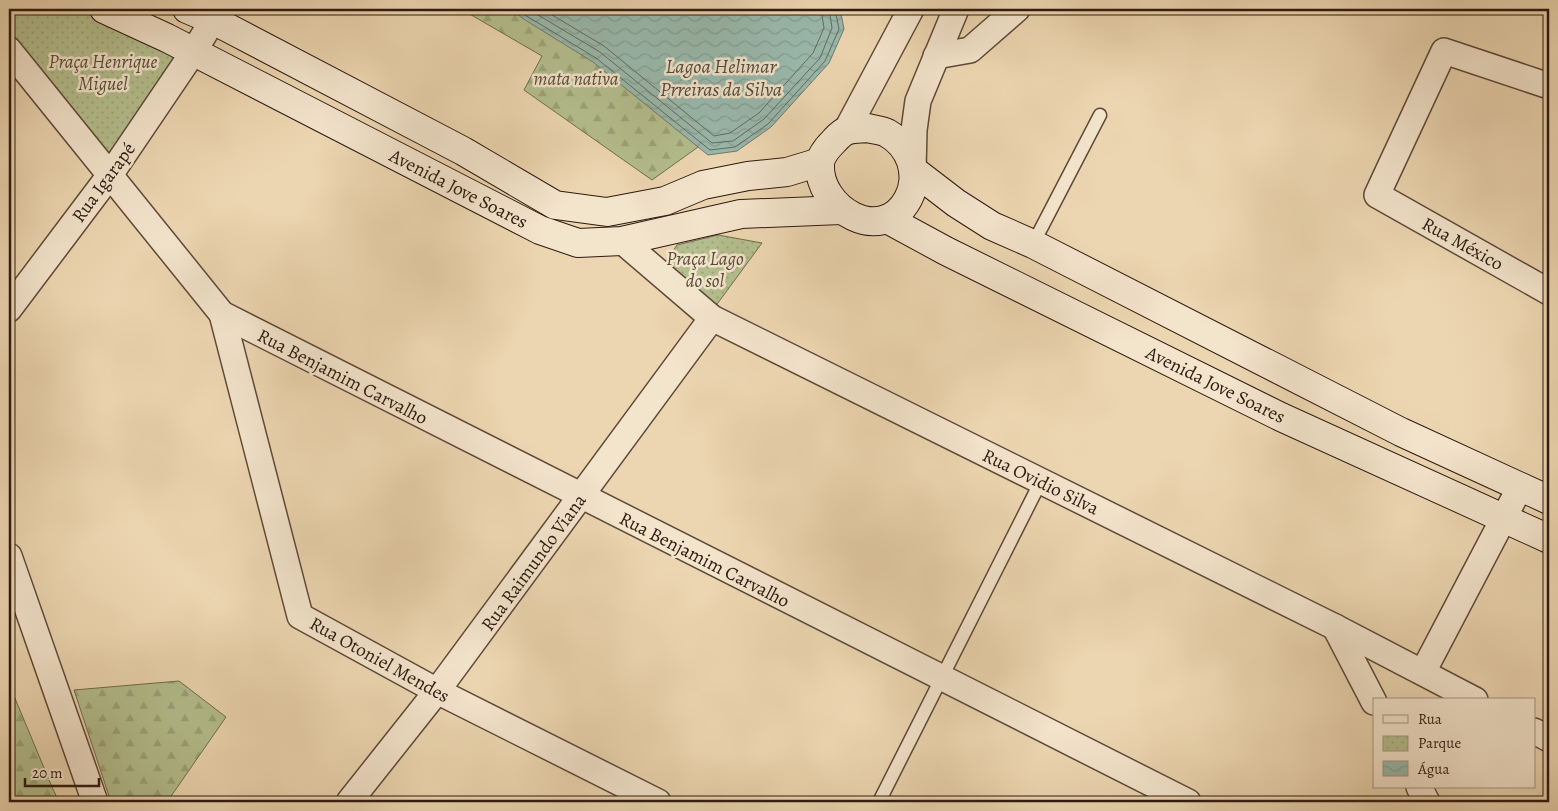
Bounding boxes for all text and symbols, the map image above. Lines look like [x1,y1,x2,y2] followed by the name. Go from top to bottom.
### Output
[49,49,158,97] park label: Praça Henrique Miguel
[660,53,782,103] water label: Lagoa Helimar Prreiras da Silva
[533,66,619,92] park label: mata nativa
[66,137,142,228] street label: Rua Igarapé
[384,142,532,235] street label: Avenida Jove Soares
[1417,211,1508,277] street label: Rua México
[666,246,744,294] park label: Praça Lago do sol
[253,323,432,431] street label: Rua Benjamim Carvalho
[1141,339,1290,430] street label: Avenida Jove Soares
[978,442,1103,521] street label: Rua Ovidio Silva
[475,489,592,636] street label: Rua Raimundo Viana
[615,506,794,614] street label: Rua Benjamim Carvalho
[305,611,454,709] street label: Rua Otoniel Mendes
[1373,698,1536,788] legend
[1418,709,1442,729] text: Rua
[1418,733,1461,753] text: Parque
[25,756,99,788] scale bar
[1417,759,1449,779] text: Água
[32,763,63,783] text: 20 m

